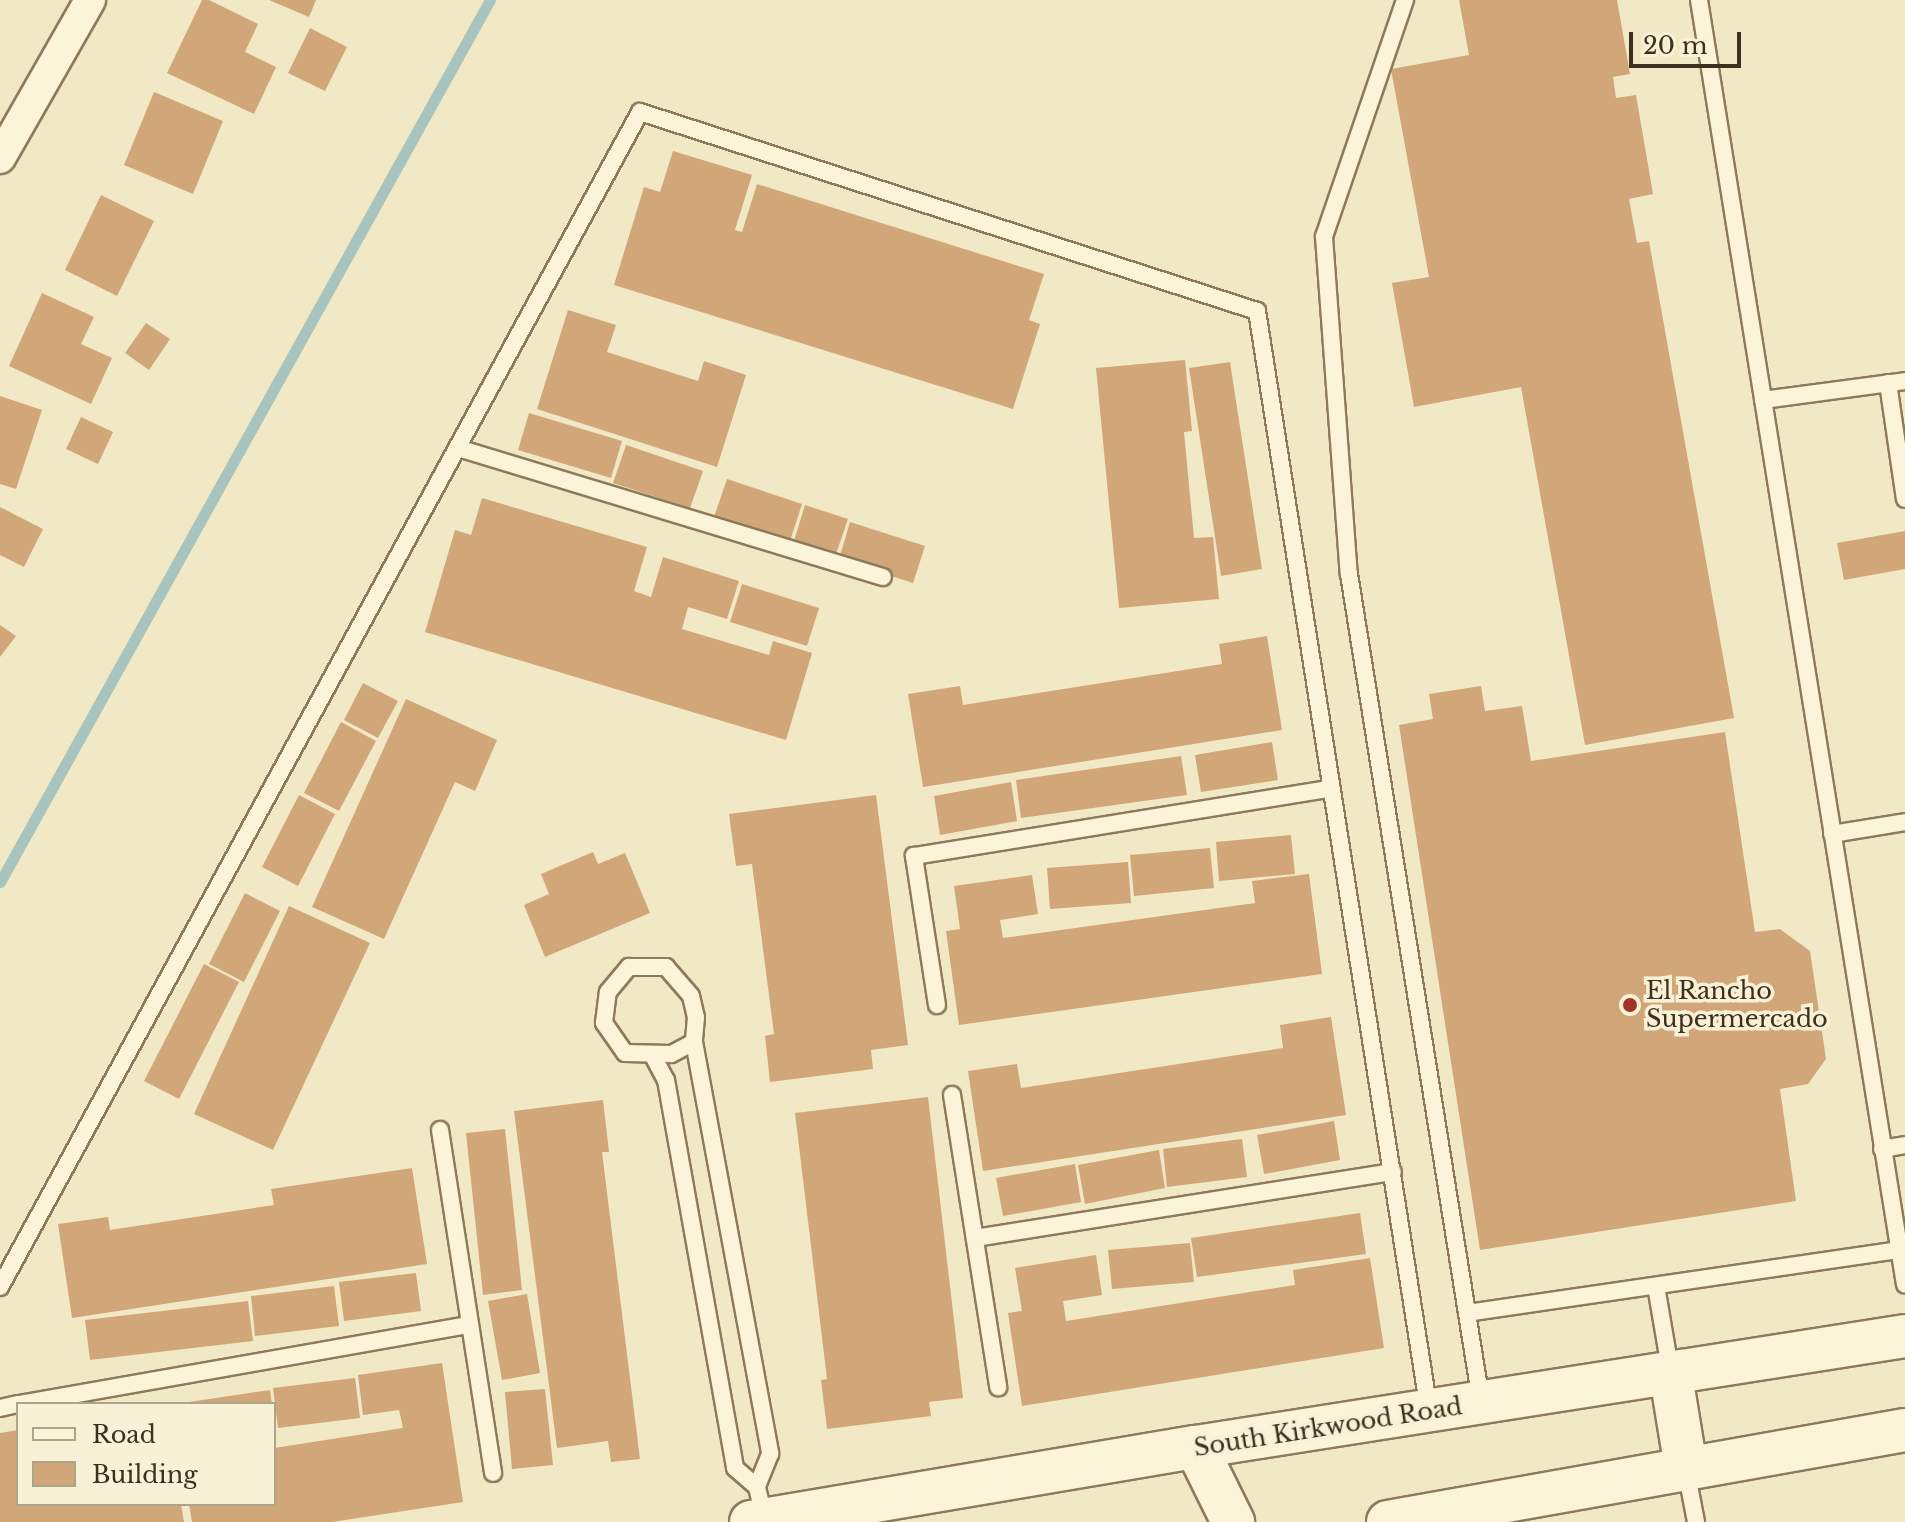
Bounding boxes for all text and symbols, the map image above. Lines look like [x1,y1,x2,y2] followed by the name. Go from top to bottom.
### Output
[1633,16,1745,66] scale bar
[1643,31,1708,60] text: 20 m
[1646,977,1828,1033] place label: El Rancho Supermercado
[1621,996,1639,1014] marker: El Rancho Supermercado
[1192,1392,1464,1462] street label: South Kirkwood Road
[16,1402,276,1506] legend
[92,1420,156,1449] text: Road
[92,1460,198,1489] text: Building

